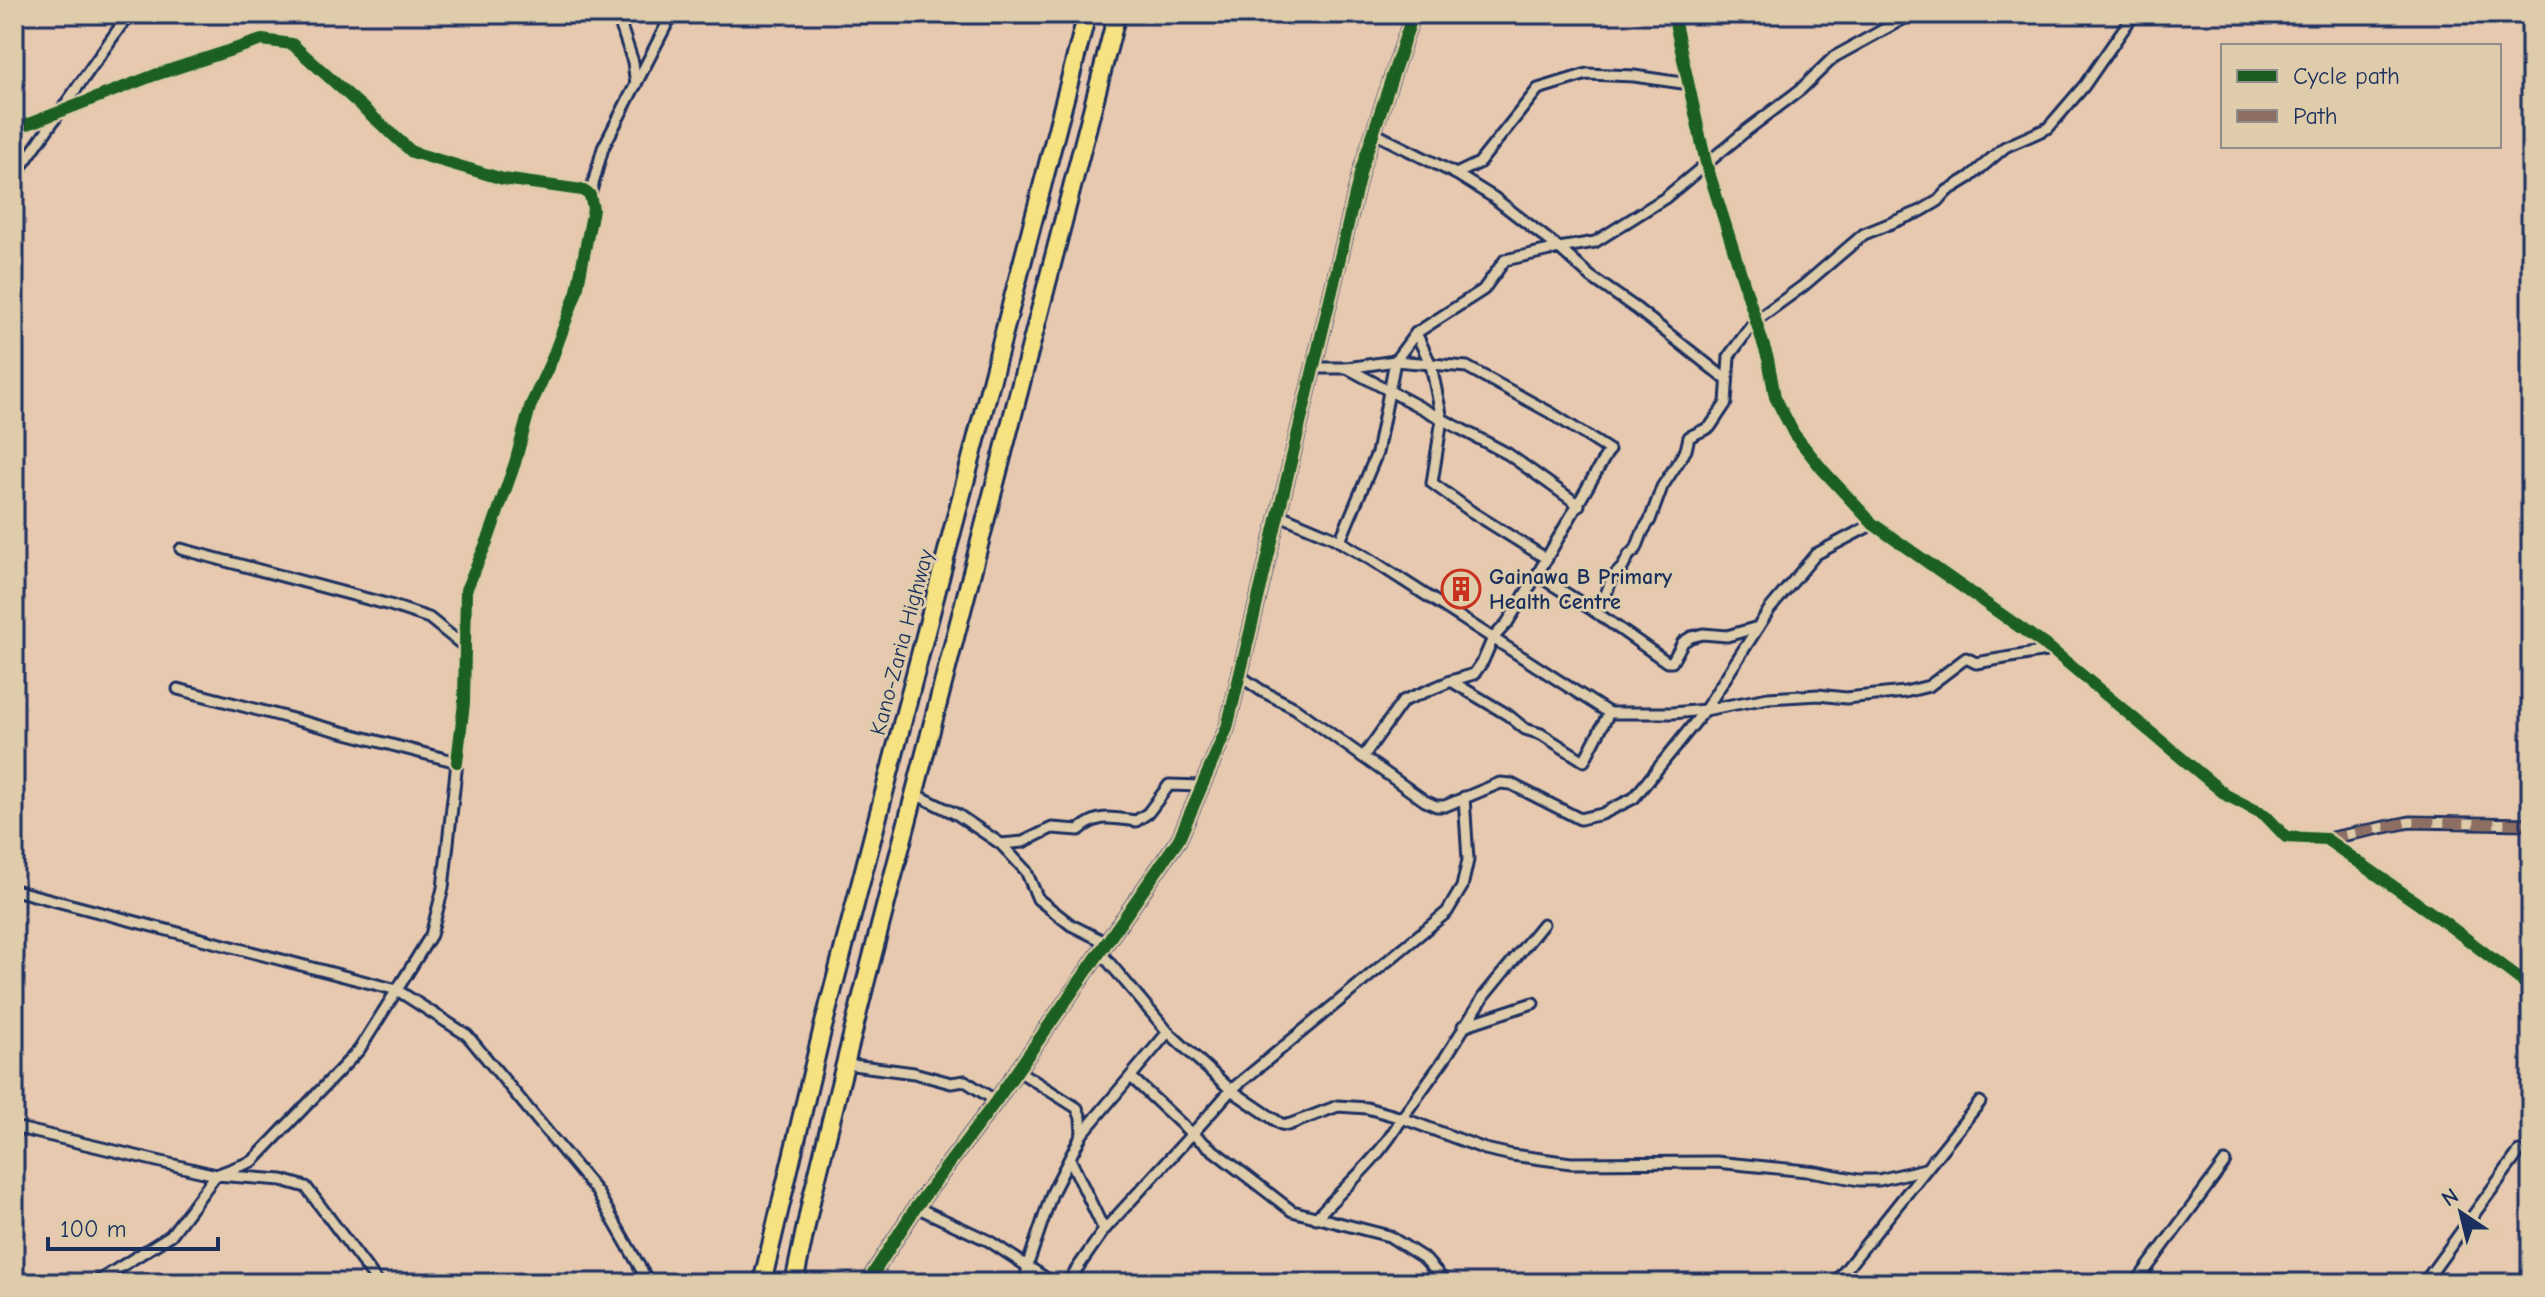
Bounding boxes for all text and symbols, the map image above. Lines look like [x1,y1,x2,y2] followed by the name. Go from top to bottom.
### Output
[2221,44,2501,148] legend
[2293,62,2400,90] text: Cycle path
[2293,102,2338,130] text: Path
[865,546,939,738] street label: Kano-Zaria Highway
[1489,564,1673,615] place label: Gainawa B Primary Health Centre
[1440,568,1482,610] building icon: Gainawa B Primary Health Centre
[2421,1173,2501,1253] north arrow
[2437,1183,2463,1212] text: N
[48,1201,218,1251] scale bar
[60,1215,127,1243] text: 100 m

